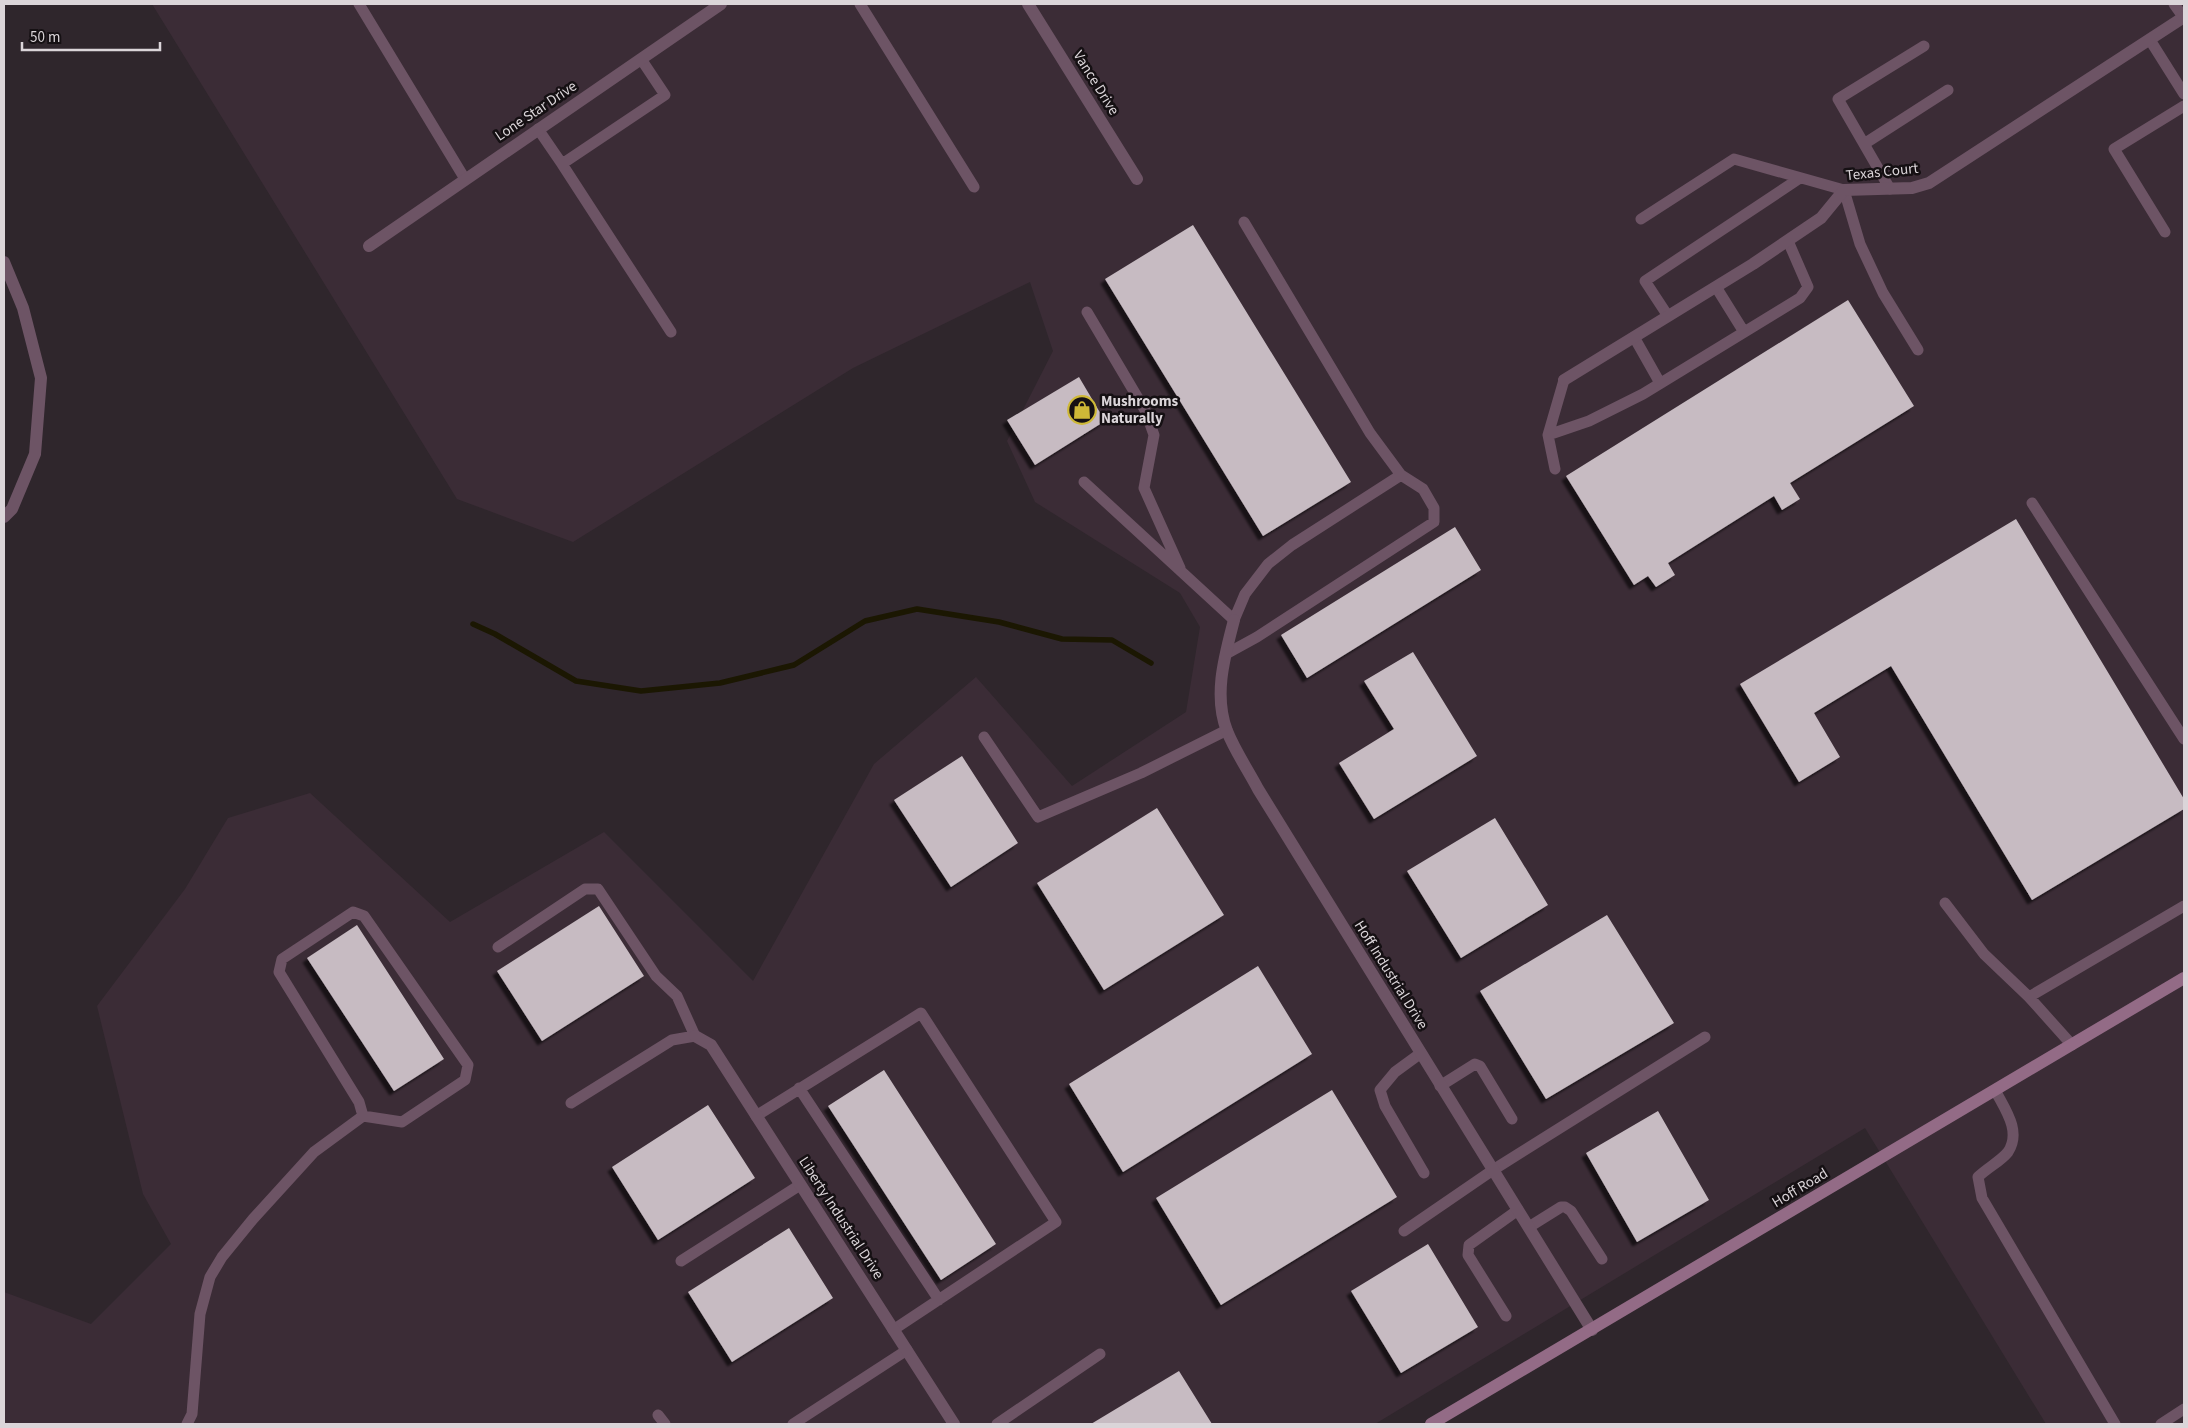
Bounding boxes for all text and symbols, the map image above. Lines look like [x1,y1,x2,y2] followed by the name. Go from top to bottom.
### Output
[22,20,160,52] scale bar
[30,27,60,48] text: 50 m
[1068,47,1124,119] street label: Vance Drive
[491,76,581,146] street label: Lone Star Drive
[1845,158,1919,186] street label: Texas Court
[1101,391,1178,429] place label: Mushrooms Naturally
[1067,395,1097,425] shop icon: Mushrooms Naturally
[1349,916,1433,1034] street label: Hoff Industrial Drive
[793,1153,889,1283] street label: Liberty Industrial Drive
[1768,1163,1832,1213] street label: Hoff Road

